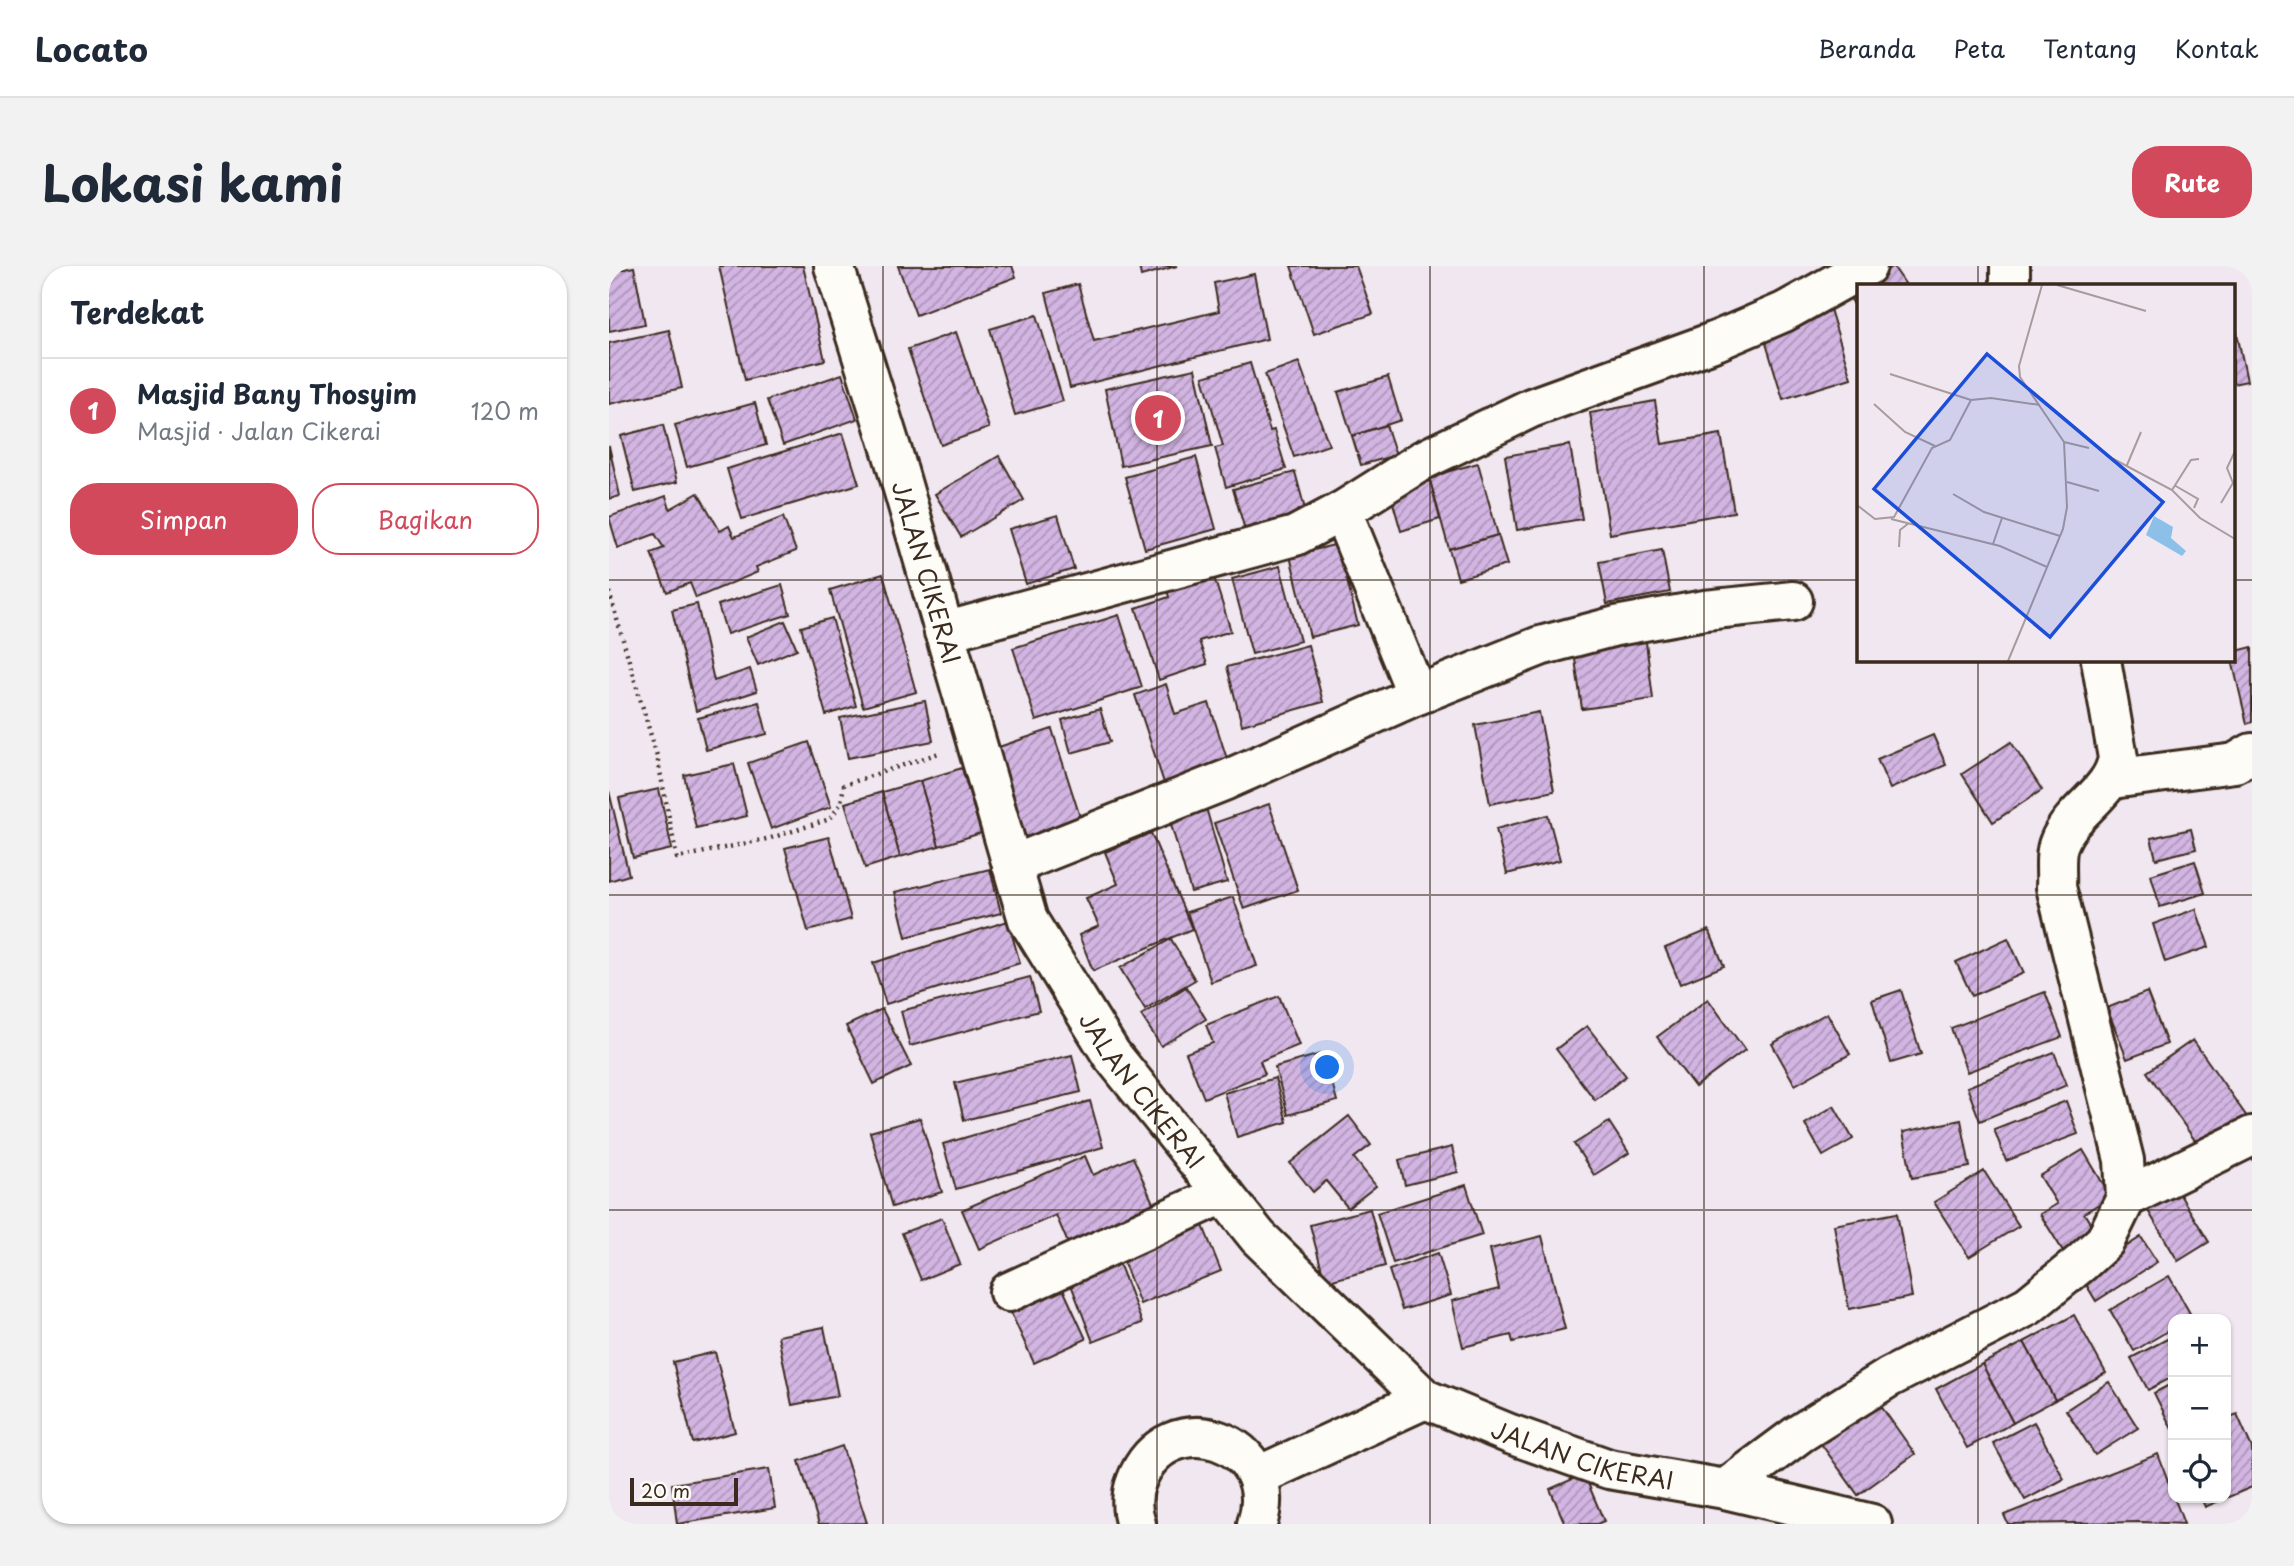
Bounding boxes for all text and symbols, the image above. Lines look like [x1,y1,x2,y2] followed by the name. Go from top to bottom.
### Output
[35,23,148,73] text: Locato
[1818,30,1915,66] text: Beranda
[1953,30,2005,66] text: Peta
[2043,30,2137,66] text: Tentang
[2175,30,2259,66] text: Kontak
[42,145,343,219] text: Lokasi kami
[2132,146,2252,218] button: Rute
[1857,284,2235,662] inset map
[70,289,205,334] text: Terdekat
[137,374,417,413] text: Masjid Bany Thosyim
[1135,392,1181,444] pin: 1
[88,393,99,428] text: 1
[471,393,539,428] text: 120 m
[137,413,381,448] text: Masjid · Jalan Cikerai
[884,476,971,668] street label: JALAN CIKERAI
[70,483,298,555] button: Simpan
[312,483,539,555] button: Bagikan
[1071,1004,1214,1176] street label: JALAN CIKERAI
[1310,1050,1344,1084] your location
[2168,1314,2231,1503] map controls
[2168,1314,2231,1377] button: +
[2168,1377,2231,1440] button: −
[1486,1410,1676,1498] street label: JALAN CIKERAI
[2168,1440,2231,1503] button: locate
[630,1475,739,1507] scale bar
[641,1476,690,1504] text: 20 m

